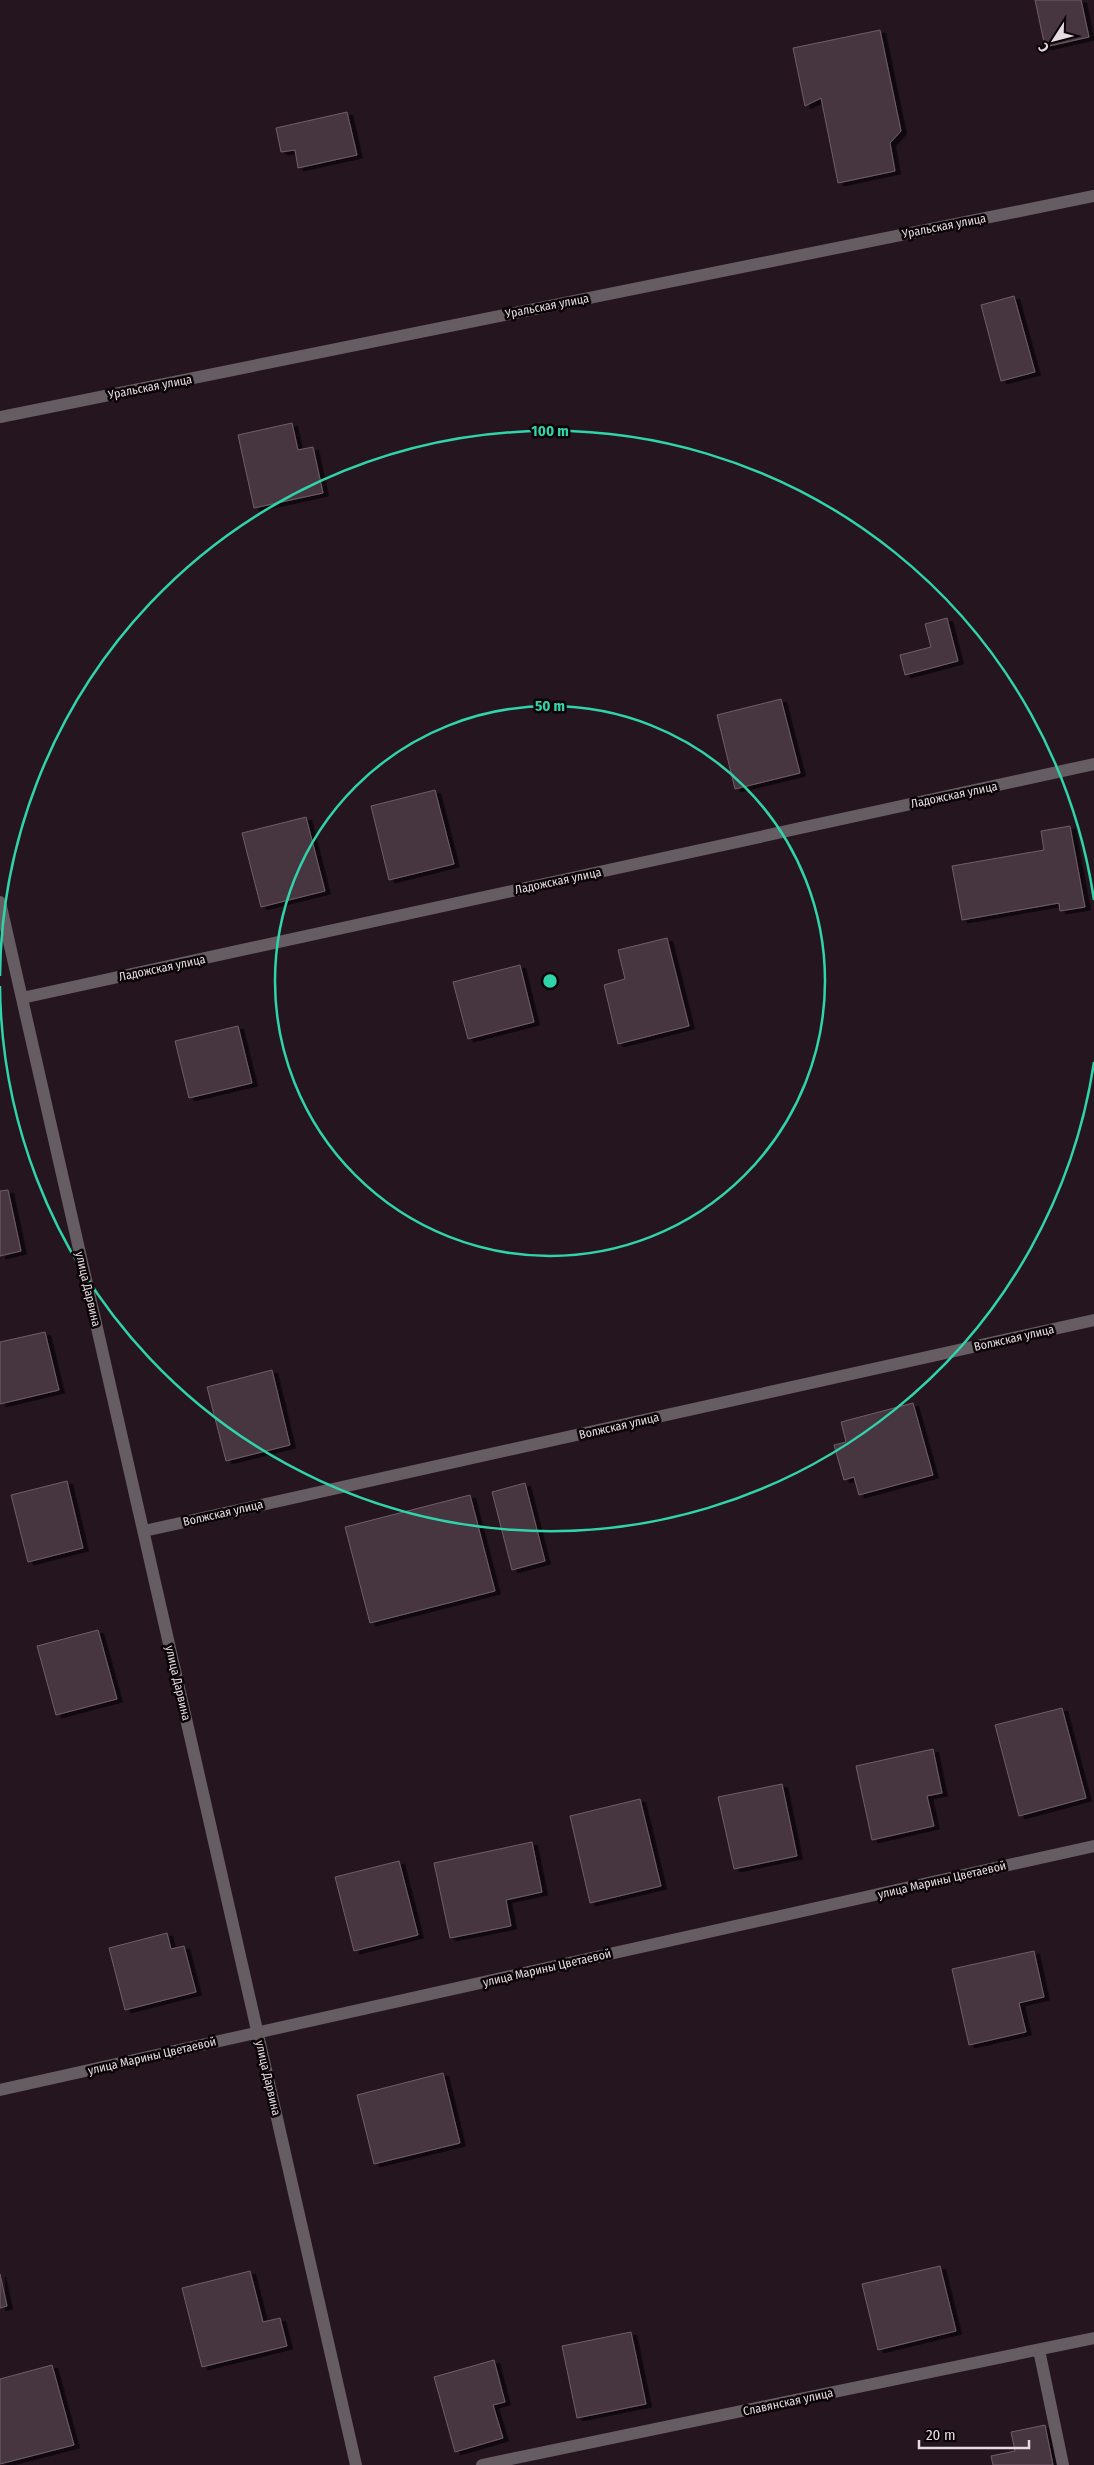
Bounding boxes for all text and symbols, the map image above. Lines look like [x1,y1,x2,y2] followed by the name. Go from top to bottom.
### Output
[1029,15,1079,65] north arrow
[1034,39,1053,55] text: С
[900,211,987,241] street label: Уральская улица
[503,291,590,321] street label: Уральская улица
[106,372,193,402] street label: Уральская улица
[531,422,569,440] text: 100 m
[535,697,565,715] text: 50 m
[909,779,999,811] street label: Ладожская улица
[513,865,603,897] street label: Ладожская улица
[117,952,207,984] street label: Ладожская улица
[541,972,559,990] centre of rings
[73,1250,103,1328] street label: улица Дарвина
[973,1322,1056,1354] street label: Волжская улица
[578,1410,661,1442] street label: Волжская улица
[182,1497,265,1529] street label: Волжская улица
[163,1644,193,1722] street label: улица Дарвина
[877,1858,1007,1902] street label: улица Марины Цветаевой
[482,1946,612,1990] street label: улица Марины Цветаевой
[87,2034,217,2078] street label: улица Марины Цветаевой
[253,2039,283,2117] street label: улица Дарвина
[742,2386,834,2418] street label: Славянская улица
[919,2418,1029,2450] scale bar
[926,2426,956,2444] text: 20 m

